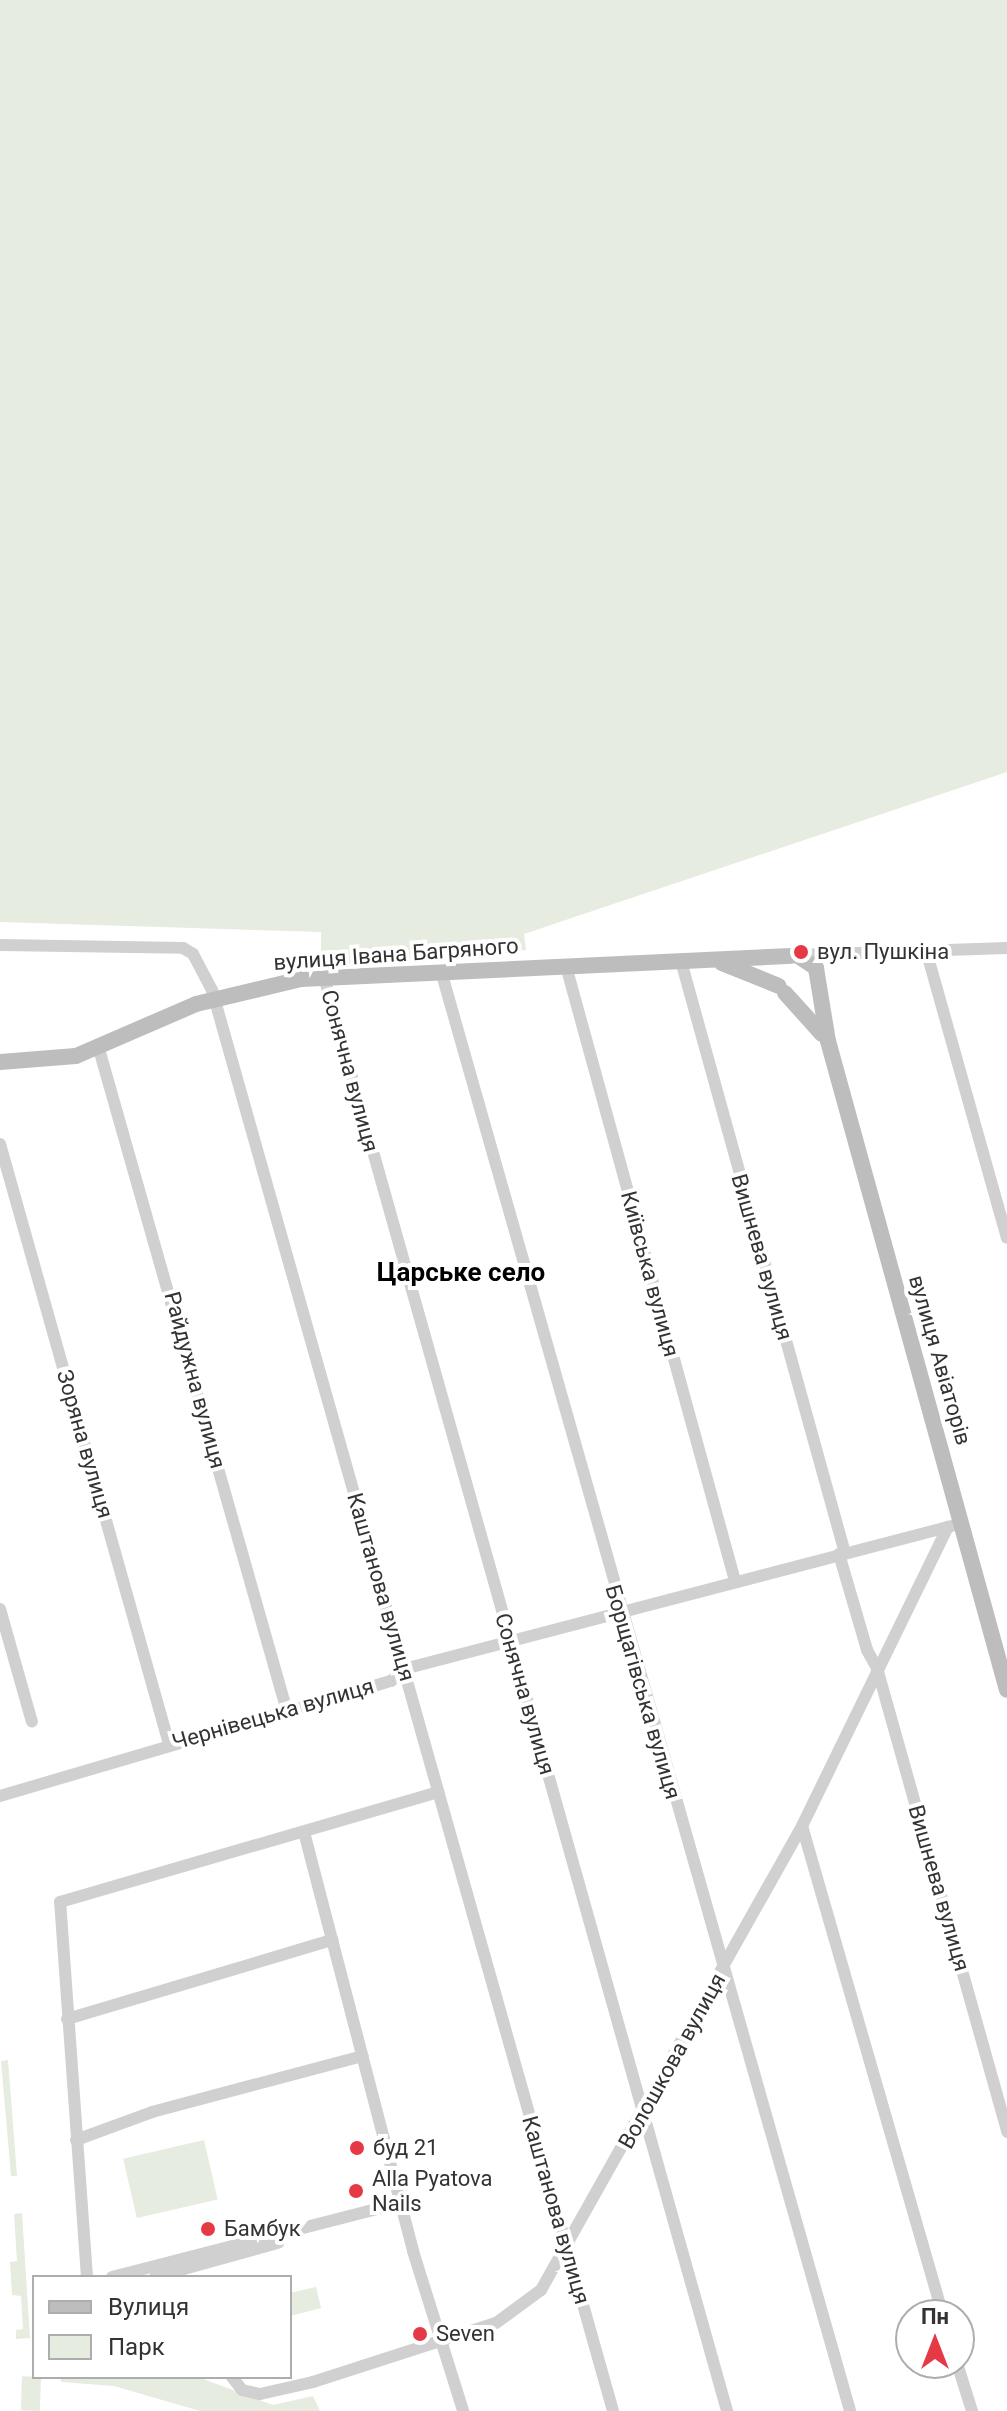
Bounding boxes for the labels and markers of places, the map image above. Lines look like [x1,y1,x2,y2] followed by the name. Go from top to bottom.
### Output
[817,939,949,965] place label: вул. Пушкіна
[792,943,810,961] marker: вул. Пушкіна
[373,2135,438,2161] place label: буд 21
[348,2139,366,2157] marker: буд 21
[372,2165,493,2216] place label: Alla Pyatova Nails
[347,2182,365,2200] marker: Alla Pyatova Nails
[224,2216,301,2242] place label: Бамбук
[199,2220,217,2238] marker: Бамбук
[436,2321,495,2347] place label: Seven
[411,2325,429,2343] marker: Seven

